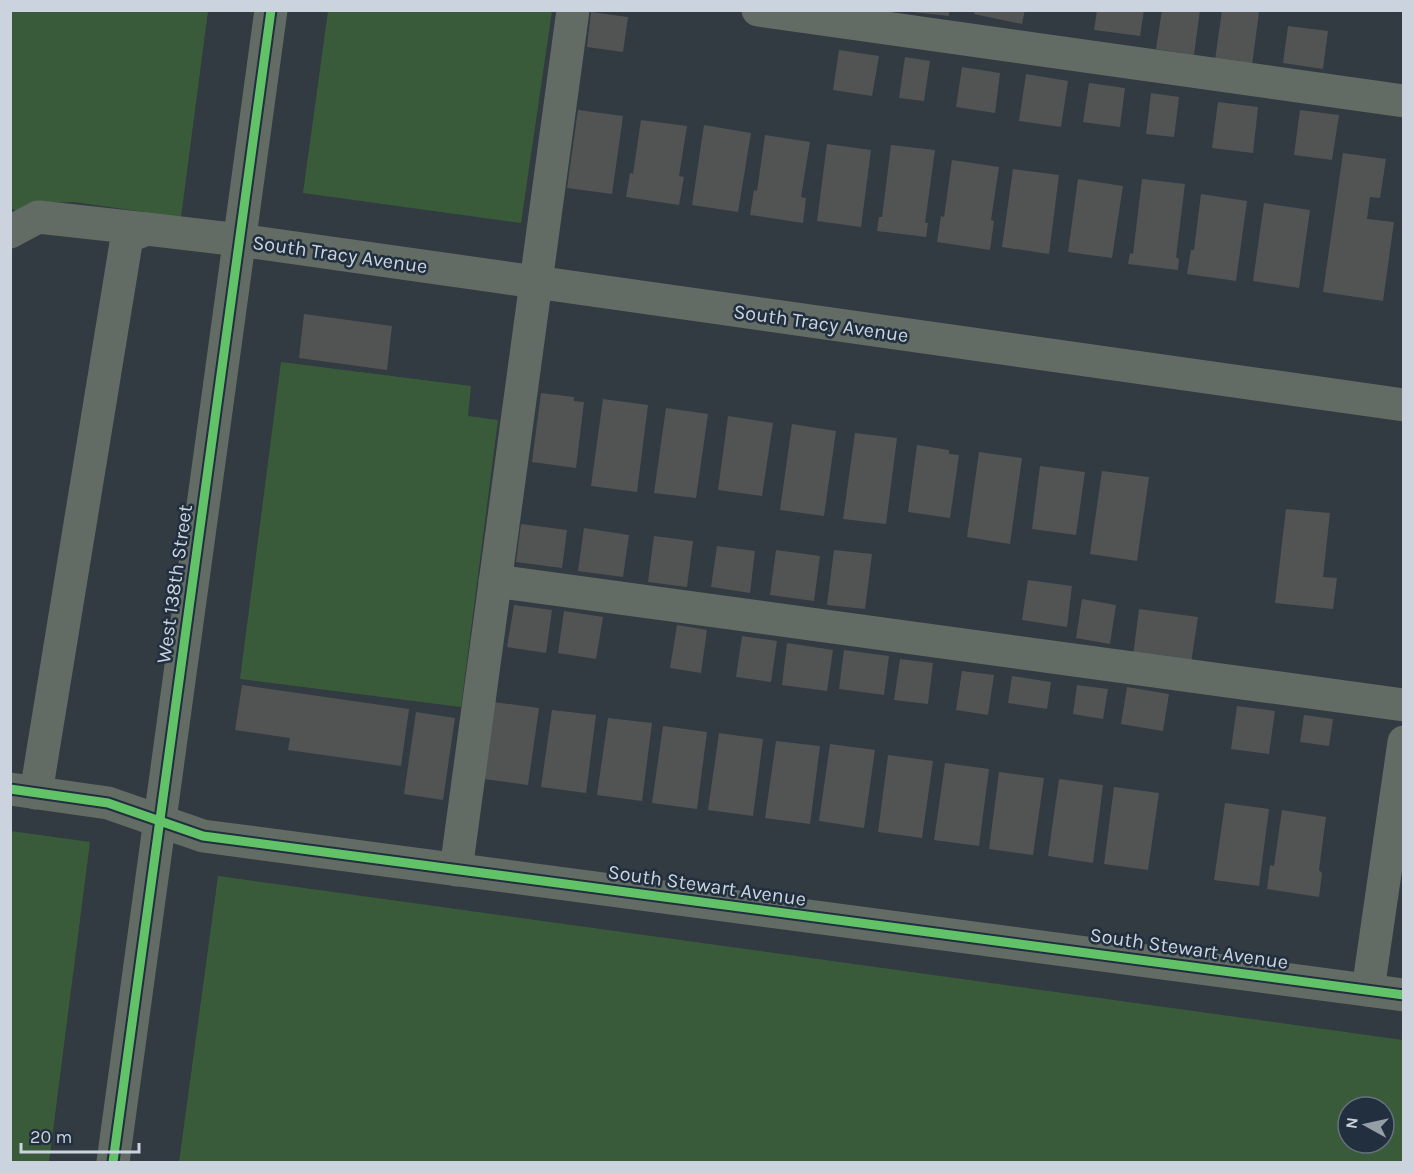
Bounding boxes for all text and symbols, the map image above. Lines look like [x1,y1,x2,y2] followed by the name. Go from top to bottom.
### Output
[251,231,429,278] street label: South Tracy Avenue
[732,300,910,347] street label: South Tracy Avenue
[152,503,197,665] street label: West 138th Street
[606,860,808,911] street label: South Stewart Avenue
[1088,923,1290,974] street label: South Stewart Avenue
[1336,1095,1396,1155] north arrow
[21,1116,140,1154] scale bar
[1341,1116,1362,1130] text: N
[30,1126,72,1148] text: 20 m

